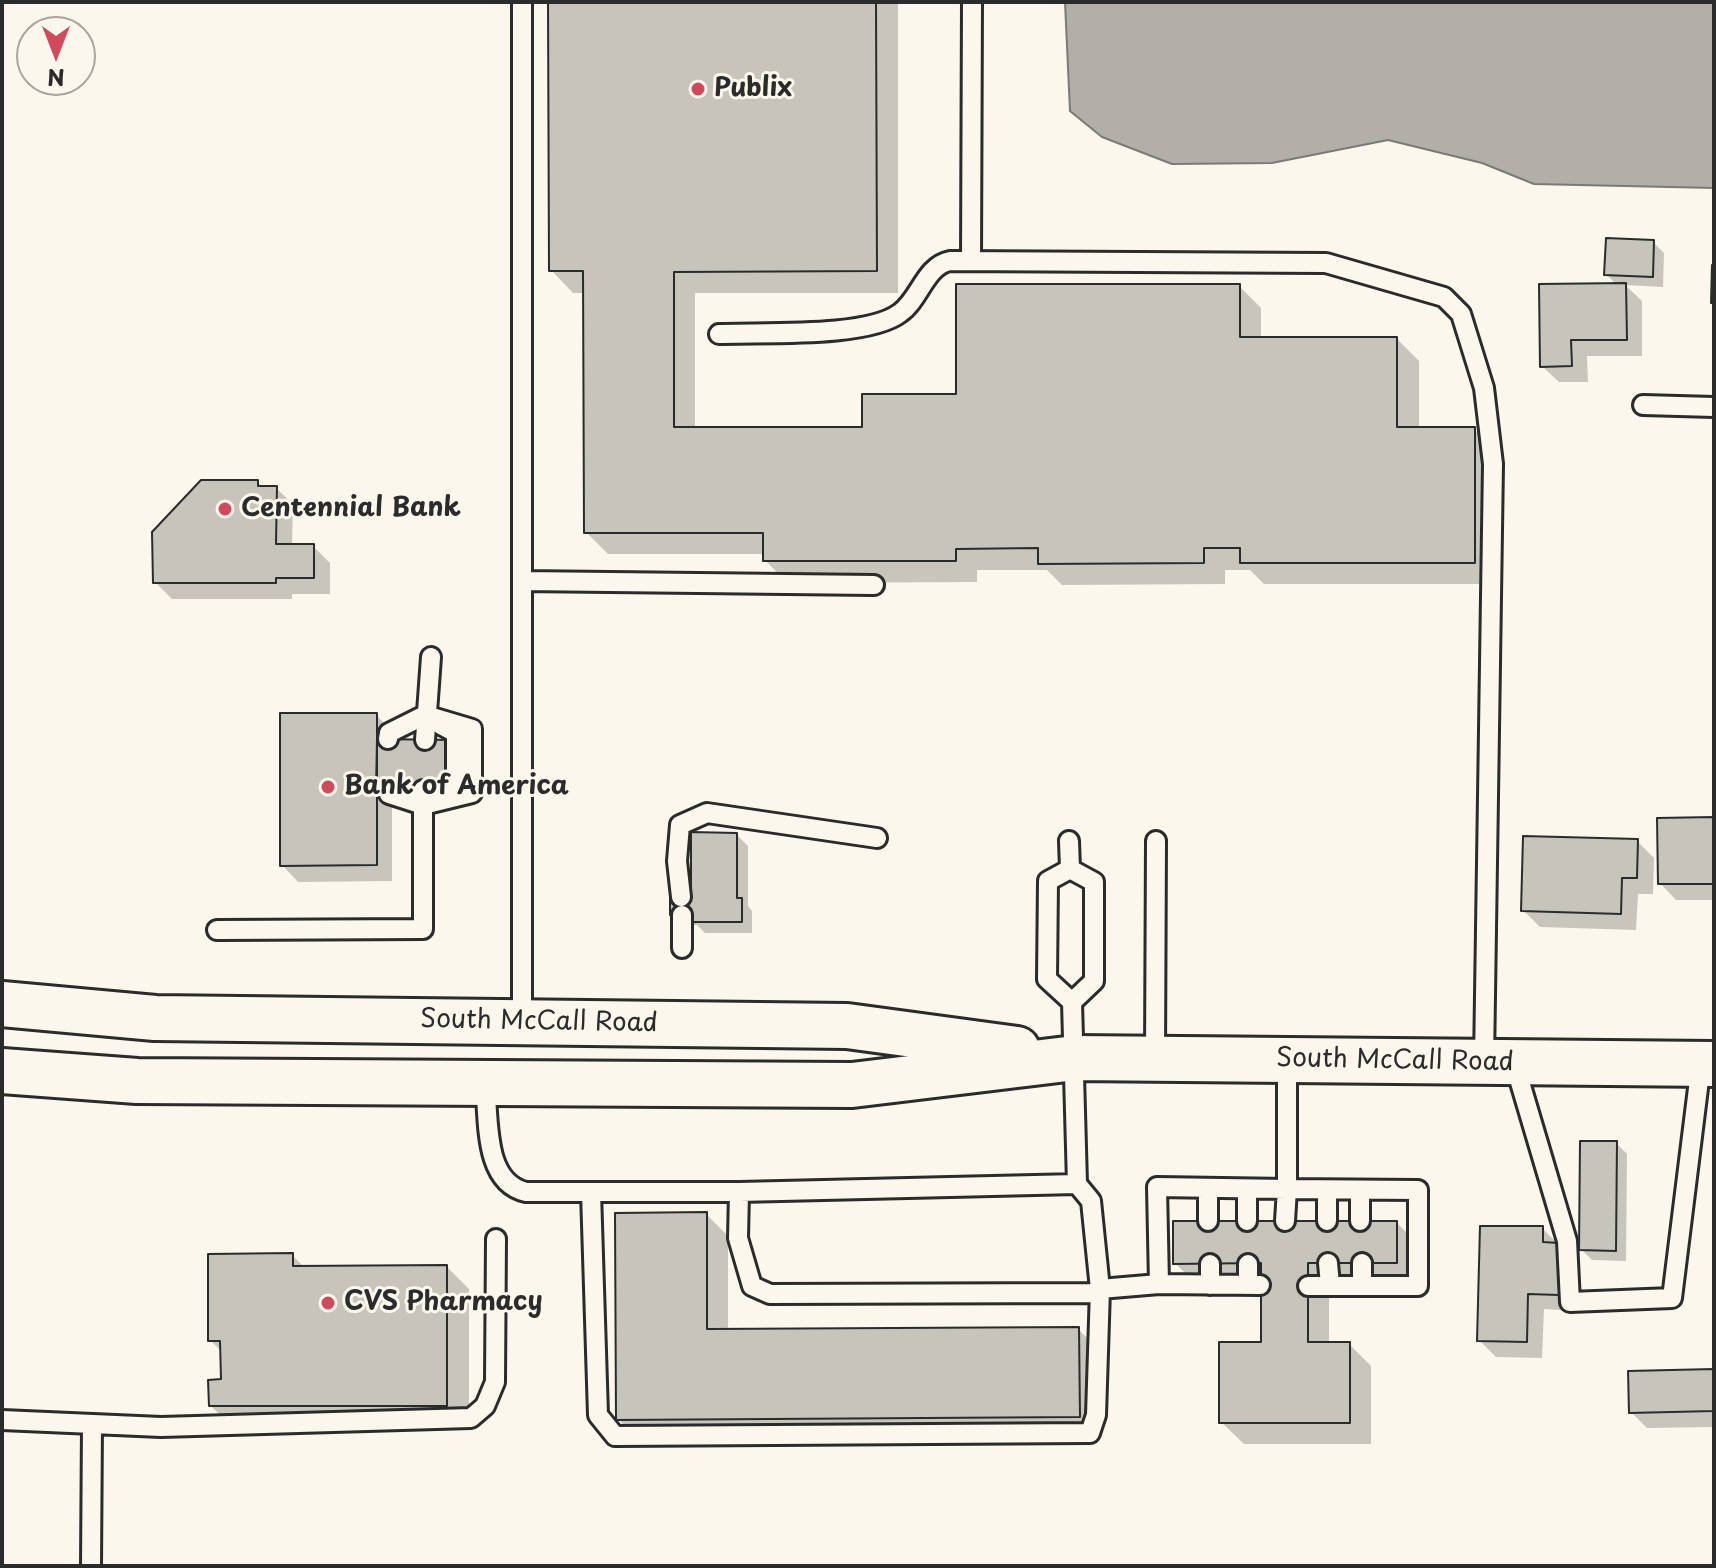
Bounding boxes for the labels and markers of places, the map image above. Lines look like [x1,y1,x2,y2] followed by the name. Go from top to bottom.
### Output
[714,73,792,105] place label: Publix
[689,80,707,98] marker: Publix
[241,493,461,525] place label: Centennial Bank
[216,500,234,518] marker: Centennial Bank
[344,771,569,803] place label: Bank of America
[319,778,337,796] marker: Bank of America
[344,1287,543,1319] place label: CVS Pharmacy
[319,1294,337,1312] marker: CVS Pharmacy

